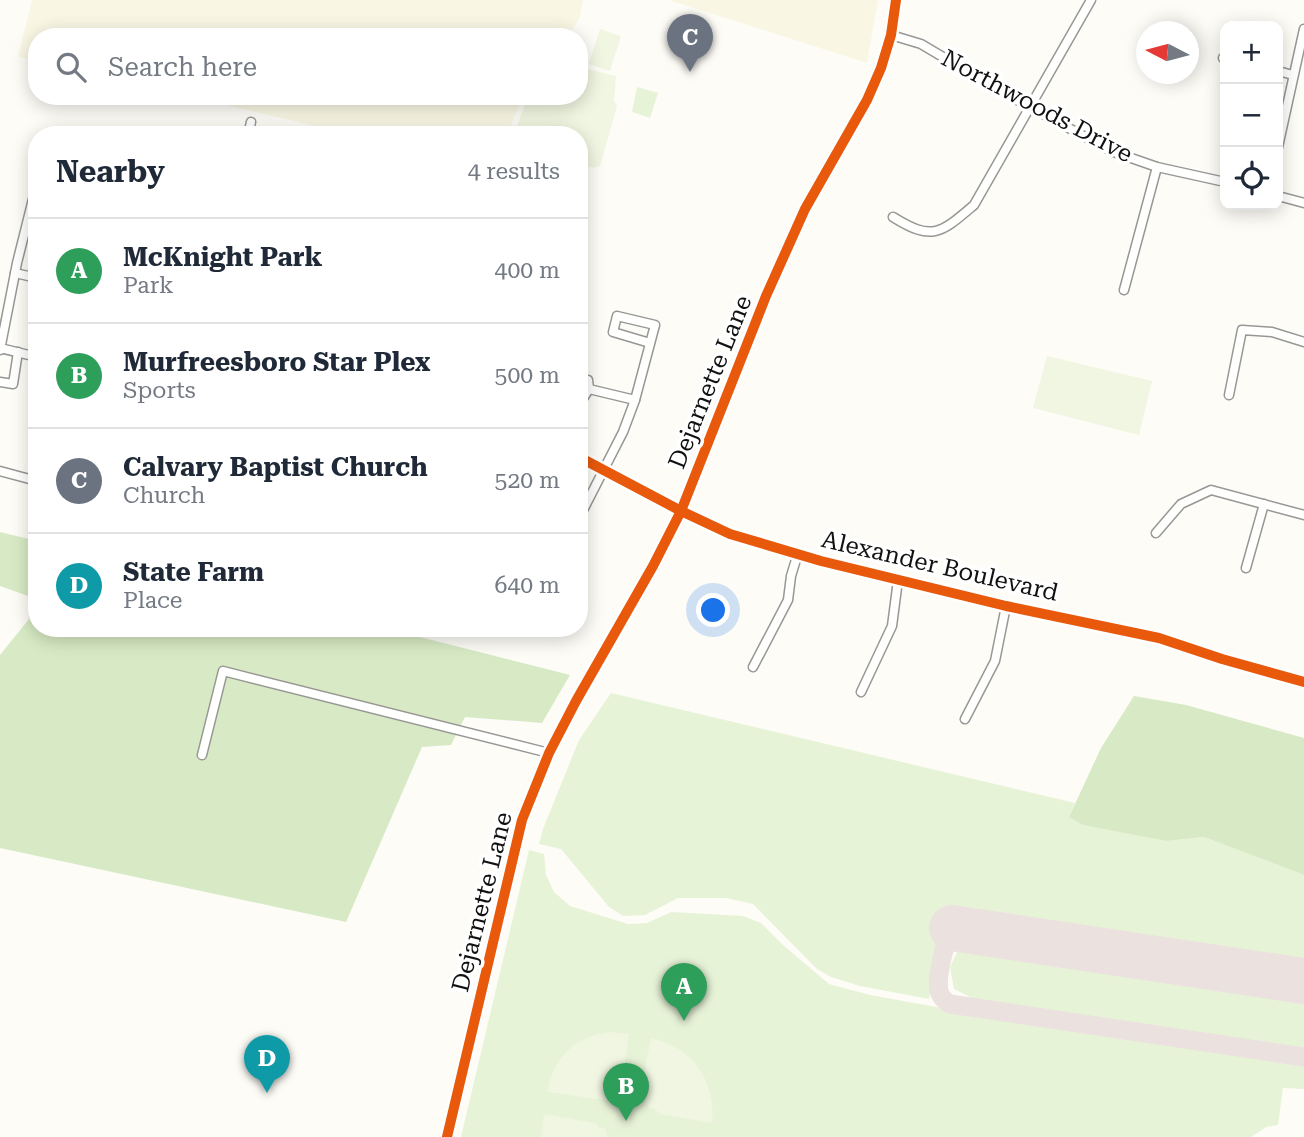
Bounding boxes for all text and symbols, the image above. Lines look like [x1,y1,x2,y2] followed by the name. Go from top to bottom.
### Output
[667,14,713,72] pin: C
[1136,21,1199,84] north arrow
[1220,21,1283,210] map controls
[1220,21,1283,84] button: +
[28,28,588,105] search box
[937,44,1137,168] street label: Northwoods Drive
[52,48,90,86] icon: search
[108,52,257,82] text: Search here
[1220,84,1283,147] button: −
[1220,147,1283,210] button: locate
[56,154,165,189] text: Nearby
[468,158,560,185] text: 4 results
[123,242,322,272] text: McKnight Park
[71,257,87,284] text: A
[495,257,560,284] text: 400 m
[123,272,174,299] text: Park
[662,291,758,473] street label: Dejarnette Lane
[123,347,430,377] text: Murfreesboro Star Plex
[71,362,87,389] text: B
[495,362,560,389] text: 500 m
[123,377,196,404] text: Sports
[123,452,428,482] text: Calvary Baptist Church
[71,467,87,494] text: C
[495,467,560,494] text: 520 m
[123,482,205,509] text: Church
[819,525,1061,607] street label: Alexander Boulevard
[123,557,264,587] text: State Farm
[70,572,88,599] text: D
[495,572,560,599] text: 640 m
[123,587,182,614] text: Place
[696,593,730,627] your location
[446,809,518,995] street label: Dejarnette Lane
[661,963,707,1021] pin: A
[244,1035,290,1093] pin: D
[603,1063,649,1121] pin: B

